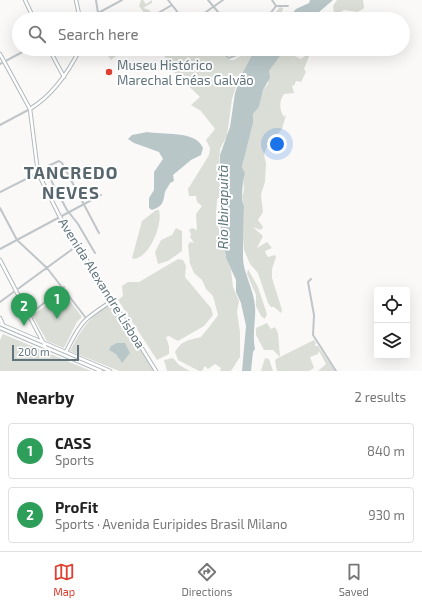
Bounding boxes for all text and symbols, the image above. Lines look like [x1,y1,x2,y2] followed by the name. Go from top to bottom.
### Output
[12,12,410,56] search box
[26,23,48,45] icon: search
[58,25,139,43] text: Search here
[117,57,254,88] place label: Museu Histórico Marechal Enéas Galvão
[104,67,114,77] marker: Museu Histórico Marechal Enéas Galvão
[267,134,287,154] your location
[24,162,118,202] district label: TANCREDO NEVES
[214,165,231,249] water label: Rio Ibirapuitã
[55,215,149,351] street label: Avenida Alexandre Lisboa
[44,286,70,319] pin: 1
[374,287,410,359] map controls
[374,287,410,323] button: locate
[11,293,37,326] pin: 2
[374,323,410,359] button: layers
[12,343,79,362] scale bar
[18,345,50,358] text: 200 m
[16,387,74,407] text: Nearby
[354,389,406,405] text: 2 results
[55,434,91,452] text: CASS
[27,443,33,459] text: 1
[367,443,405,459] text: 840 m
[55,452,94,468] text: Sports
[55,498,98,516] text: ProFit
[26,507,34,523] text: 2
[368,507,405,523] text: 930 m
[55,516,287,532] text: Sports · Avenida Euripides Brasil Milano
[53,561,75,598] tab: Map
[182,561,232,598] tab: Directions
[339,561,369,598] tab: Saved

